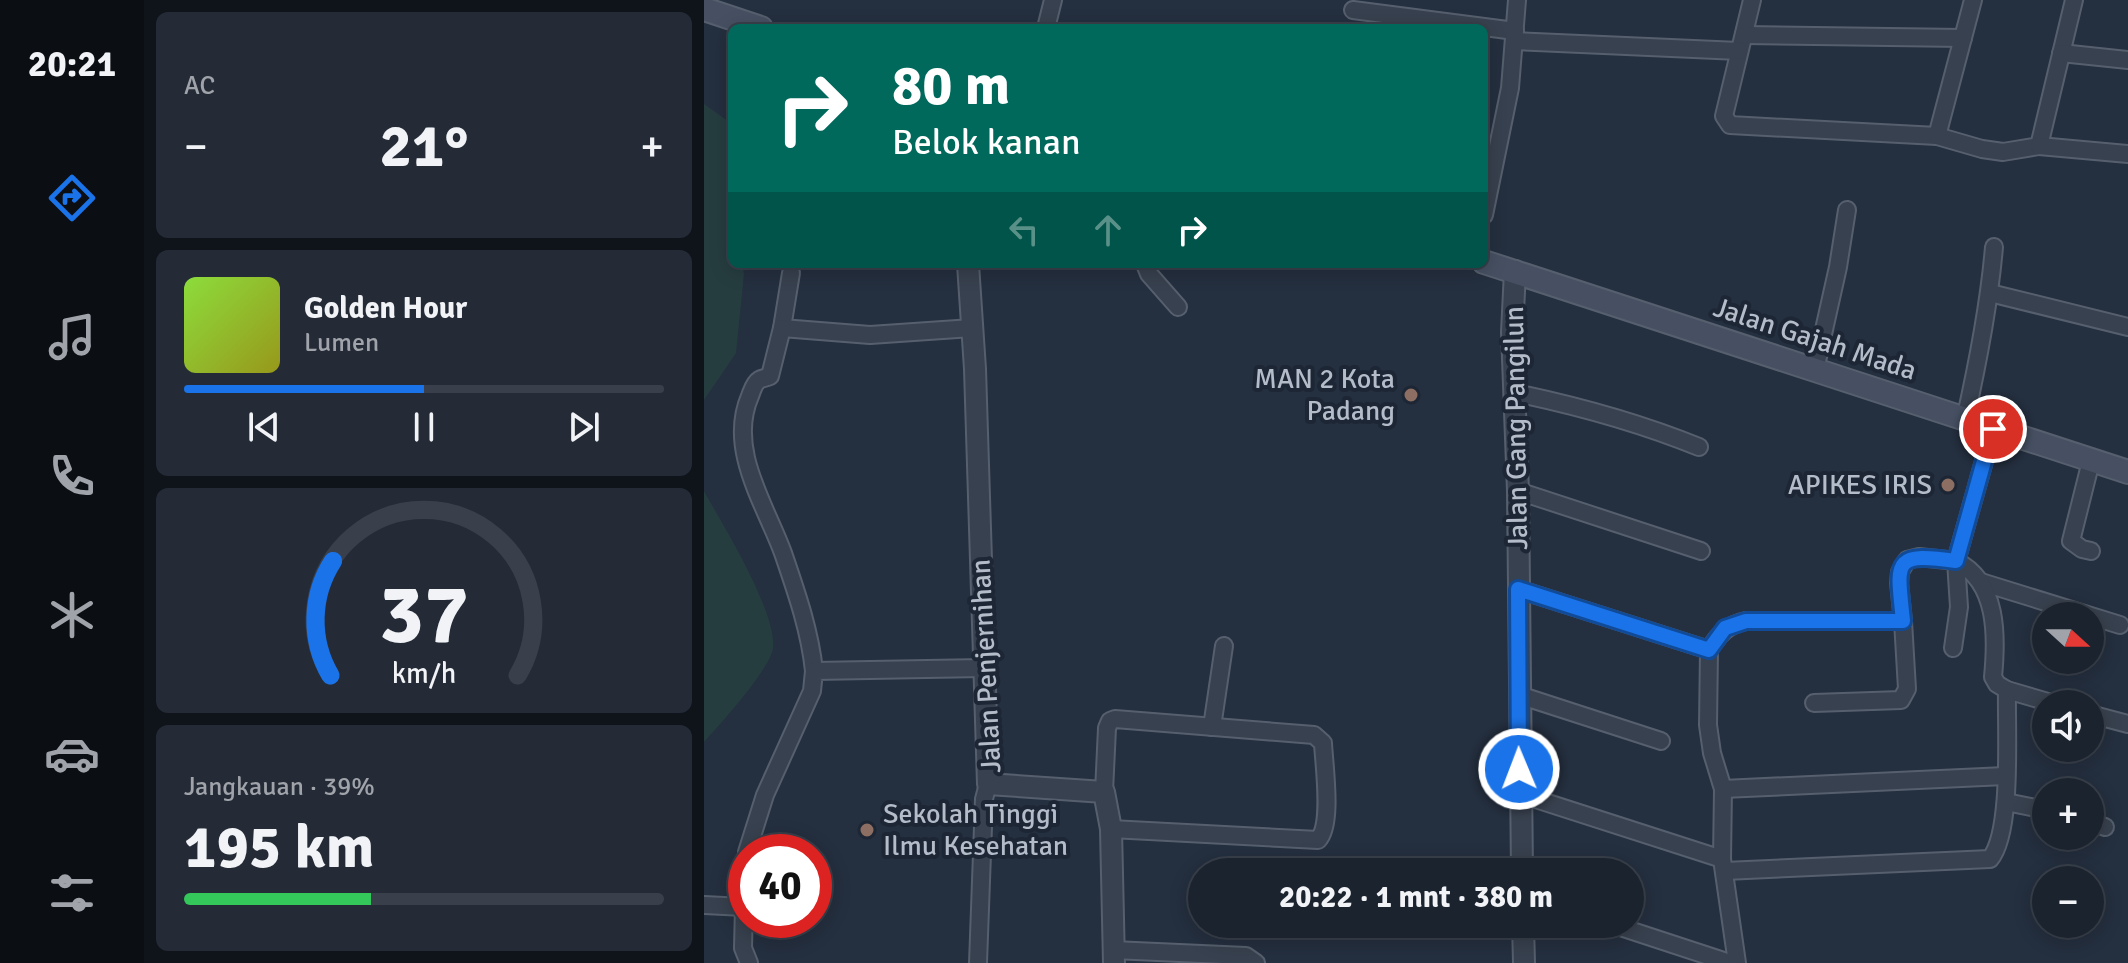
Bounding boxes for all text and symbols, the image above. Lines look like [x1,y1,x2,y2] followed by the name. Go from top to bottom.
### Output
[28,42,116,87] text: 20:21
[892,51,1010,120] text: 80 m
[760,56,864,160] icon: right
[184,70,215,102] text: AC
[380,110,468,184] text: 21°
[184,120,208,174] text: −
[640,120,664,174] text: +
[892,120,1081,165] text: Belok kanan
[44,170,100,226] icon: directions
[1002,208,1046,252] icon: left
[1086,208,1130,252] icon: ahead
[1170,208,1214,252] icon: right
[304,290,467,327] text: Golden Hour
[1709,290,1921,388] street label: Jalan Gajah Mada
[1497,306,1535,550] street label: Jalan Gang Pangilun
[44,309,100,365] icon: music
[304,327,379,359] text: Lumen
[1254,362,1395,428] place label: MAN 2 Kota Padang
[1402,386,1420,404] marker: MAN 2 Kota Padang
[1959,395,2027,463] pin
[242,405,286,449] icon: previous
[402,405,446,449] icon: pause
[562,405,606,449] icon: next
[1971,407,2015,451] icon: arrive
[44,448,100,504] icon: phone
[1788,468,1932,502] place label: APIKES IRIS
[1939,476,1957,494] marker: APIKES IRIS
[963,558,1009,774] street label: Jalan Penjernihan
[379,564,469,666] text: 37
[44,587,100,643] icon: climate
[2032,602,2104,674] north arrow
[2032,602,2104,938] map controls
[392,657,456,692] text: km/h
[2032,690,2104,762] button: sound
[44,726,100,782] icon: car
[1477,727,1561,811] position arrow
[184,771,375,803] text: Jangkauan · 39%
[2032,778,2104,850] button: +
[883,797,1068,863] place label: Sekolah Tinggi Ilmu Kesehatan
[184,811,374,885] text: 195 km
[858,821,876,839] marker: Sekolah Tinggi Ilmu Kesehatan
[728,834,832,938] speed limit sign: 40
[44,865,100,921] icon: filters
[2032,866,2104,938] button: −
[1279,879,1553,916] text: 20:22 · 1 mnt · 380 m

